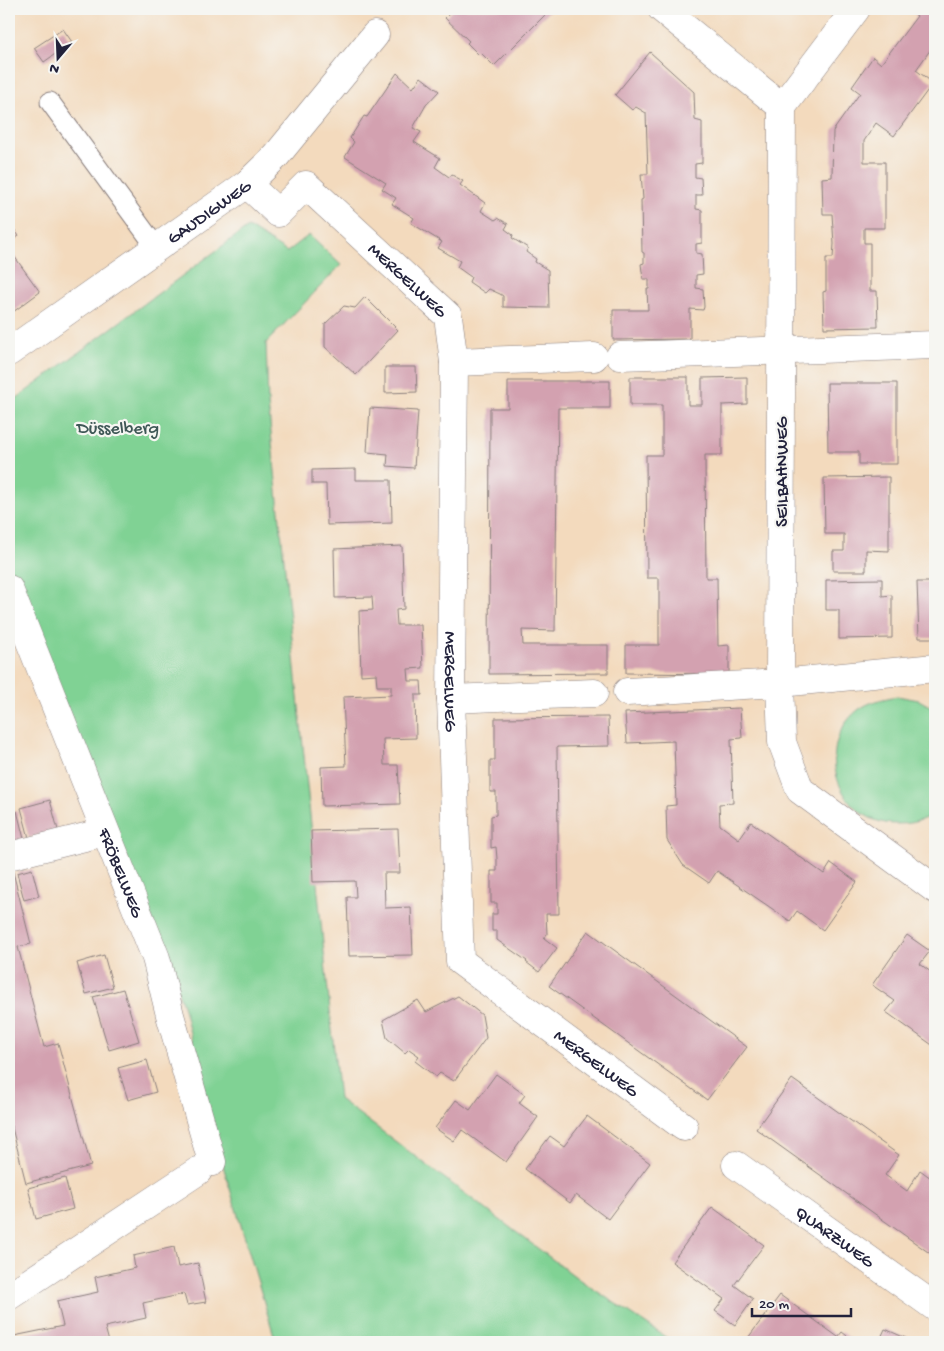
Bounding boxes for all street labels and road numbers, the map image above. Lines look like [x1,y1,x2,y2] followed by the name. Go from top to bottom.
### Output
[164,176,256,250] street label: GAUDIGWEG
[362,239,451,323] street label: MERGELWEG
[773,416,794,527] street label: SEILBAHNWEG
[438,631,460,733] street label: MERGELWEG
[92,825,147,922] street label: FRÖBELWEG
[549,1026,642,1103] street label: MERGELWEG
[790,1203,878,1274] street label: QUARZWEG

